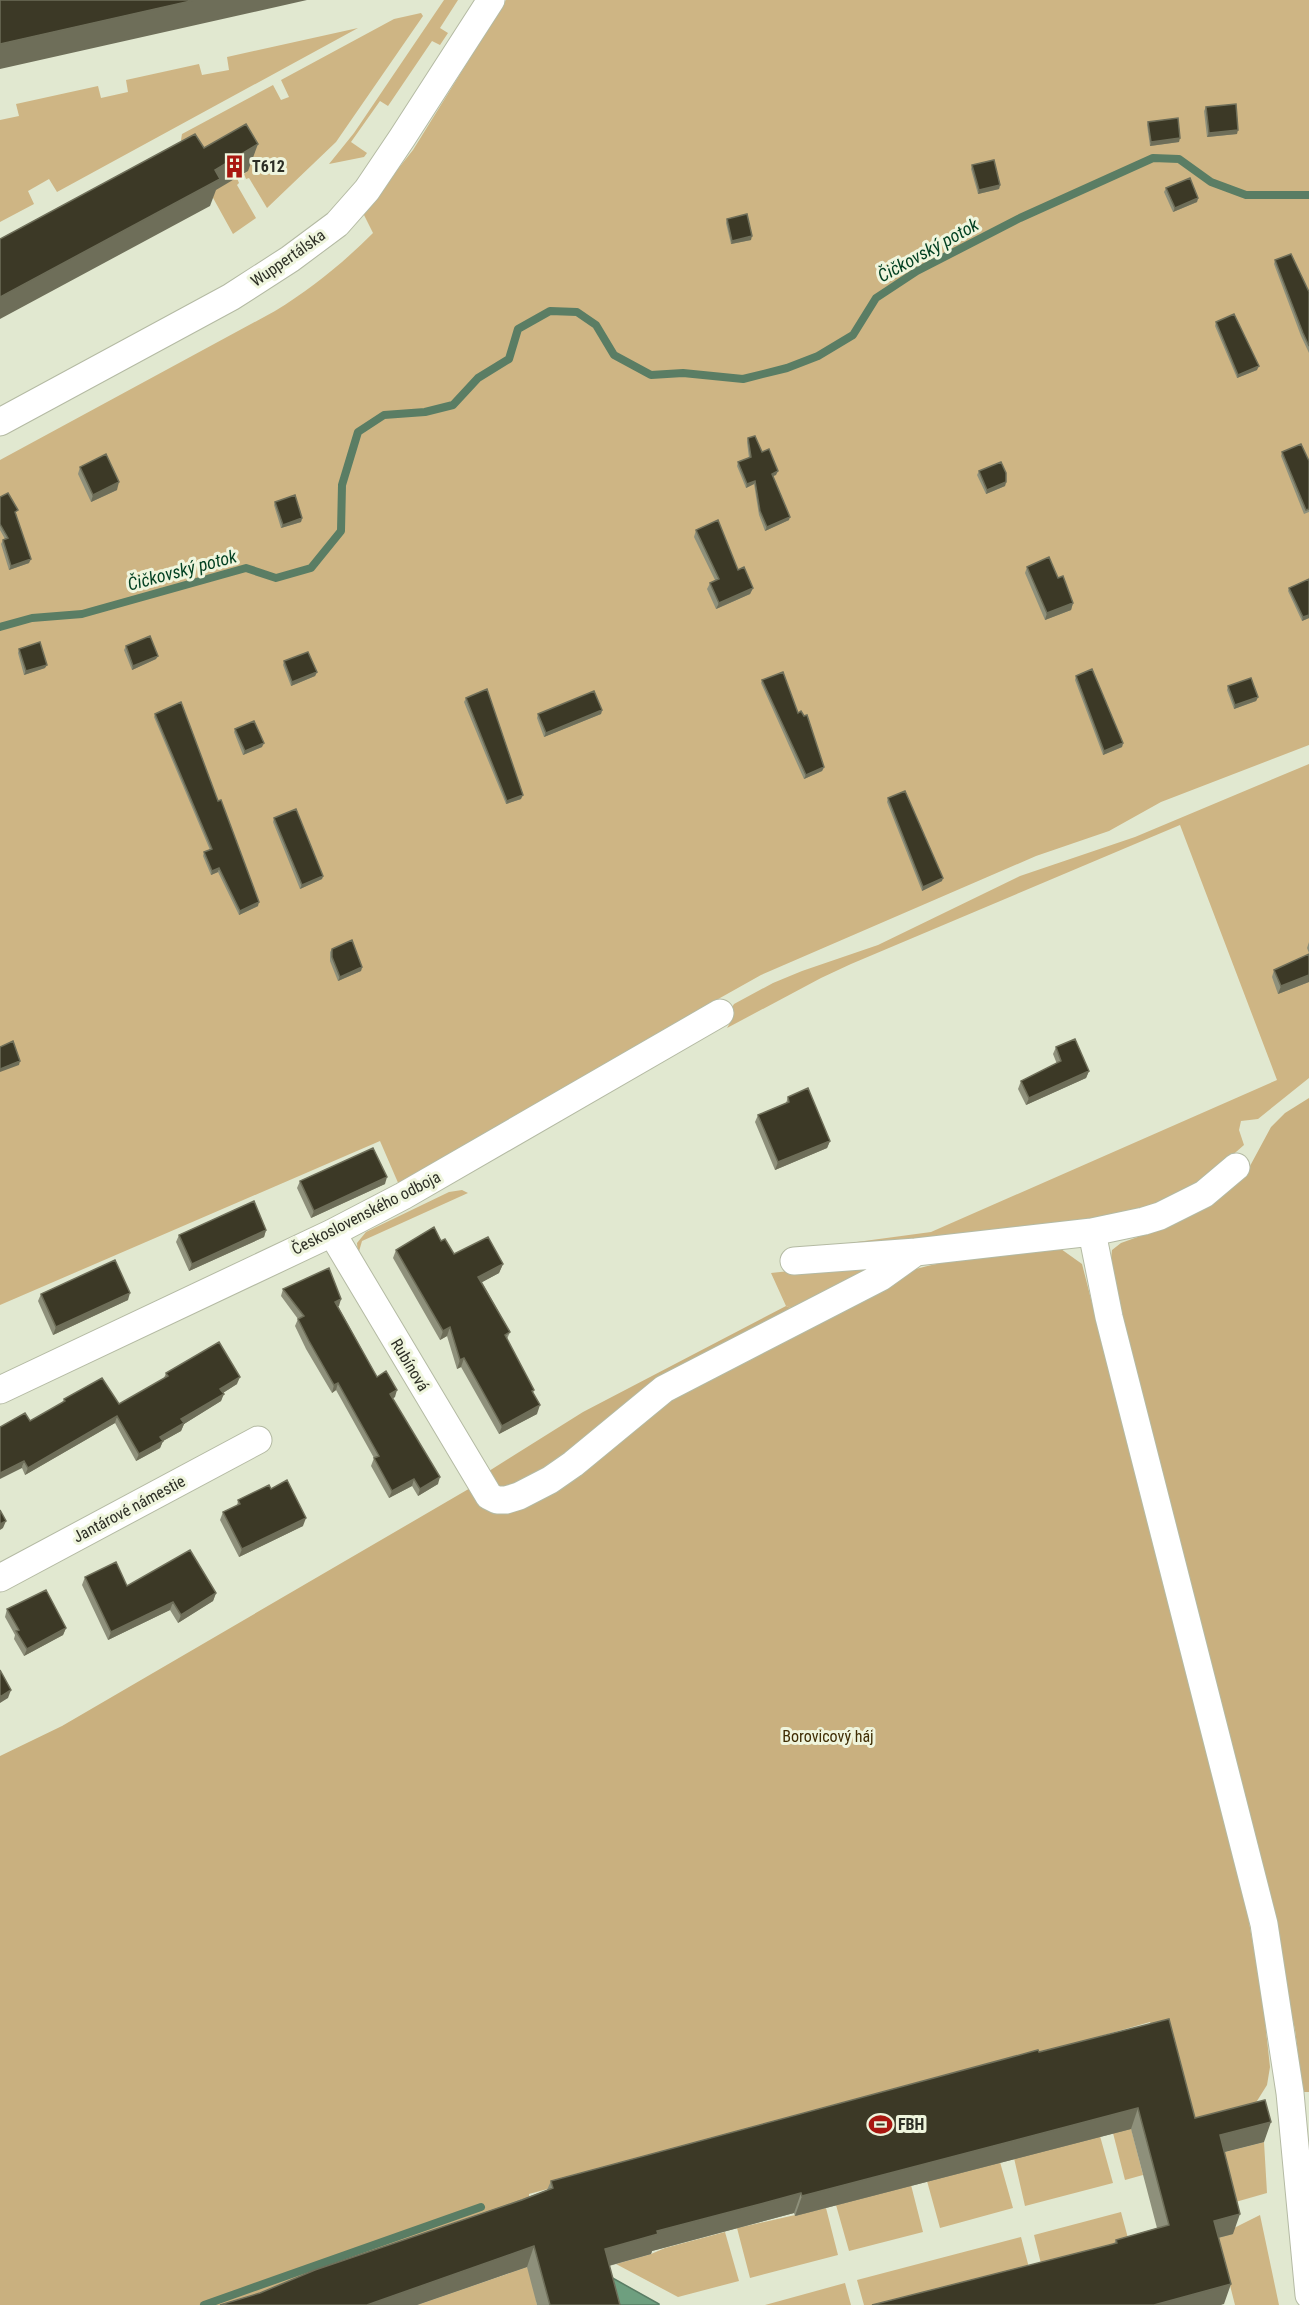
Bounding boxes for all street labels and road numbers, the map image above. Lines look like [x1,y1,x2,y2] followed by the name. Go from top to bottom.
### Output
[247,225,329,291] street label: Wuppertálska
[288,1166,444,1259] street label: Československého odboja
[387,1335,433,1395] street label: Rubínová
[70,1471,188,1547] street label: Jantárové námestie

